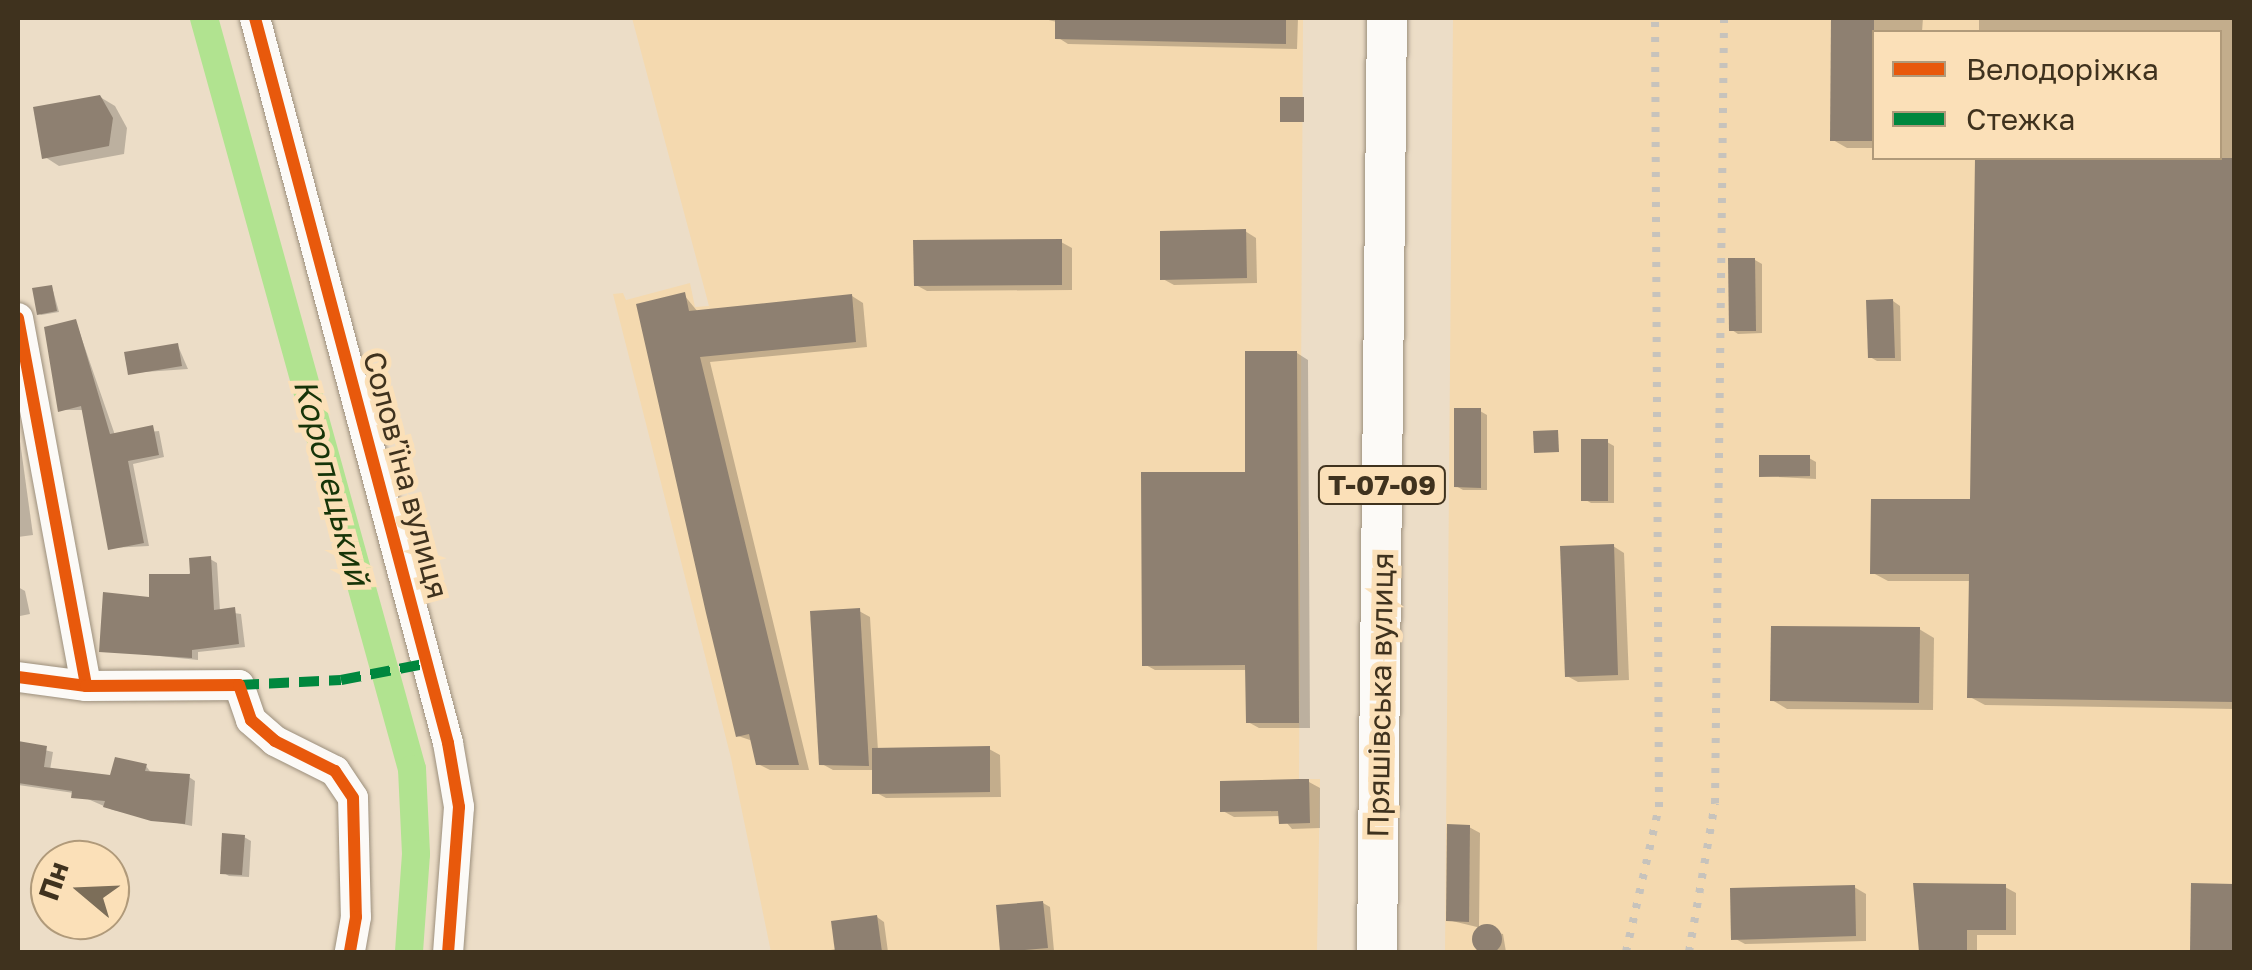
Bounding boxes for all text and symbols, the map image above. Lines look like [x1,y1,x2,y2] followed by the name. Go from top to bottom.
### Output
[1872,30,2222,160] legend
[1966,51,2159,87] text: Велодоріжка
[1966,101,2076,137] text: Стежка
[356,348,456,602] street label: Соловʼїна вулиця
[286,375,378,589] water label: Коропецький
[1317,462,1447,508] road number: Т-07-09
[1360,552,1400,838] street label: Пряшівська вулиця
[30,840,130,940] north arrow
[31,857,75,904] text: Пн

